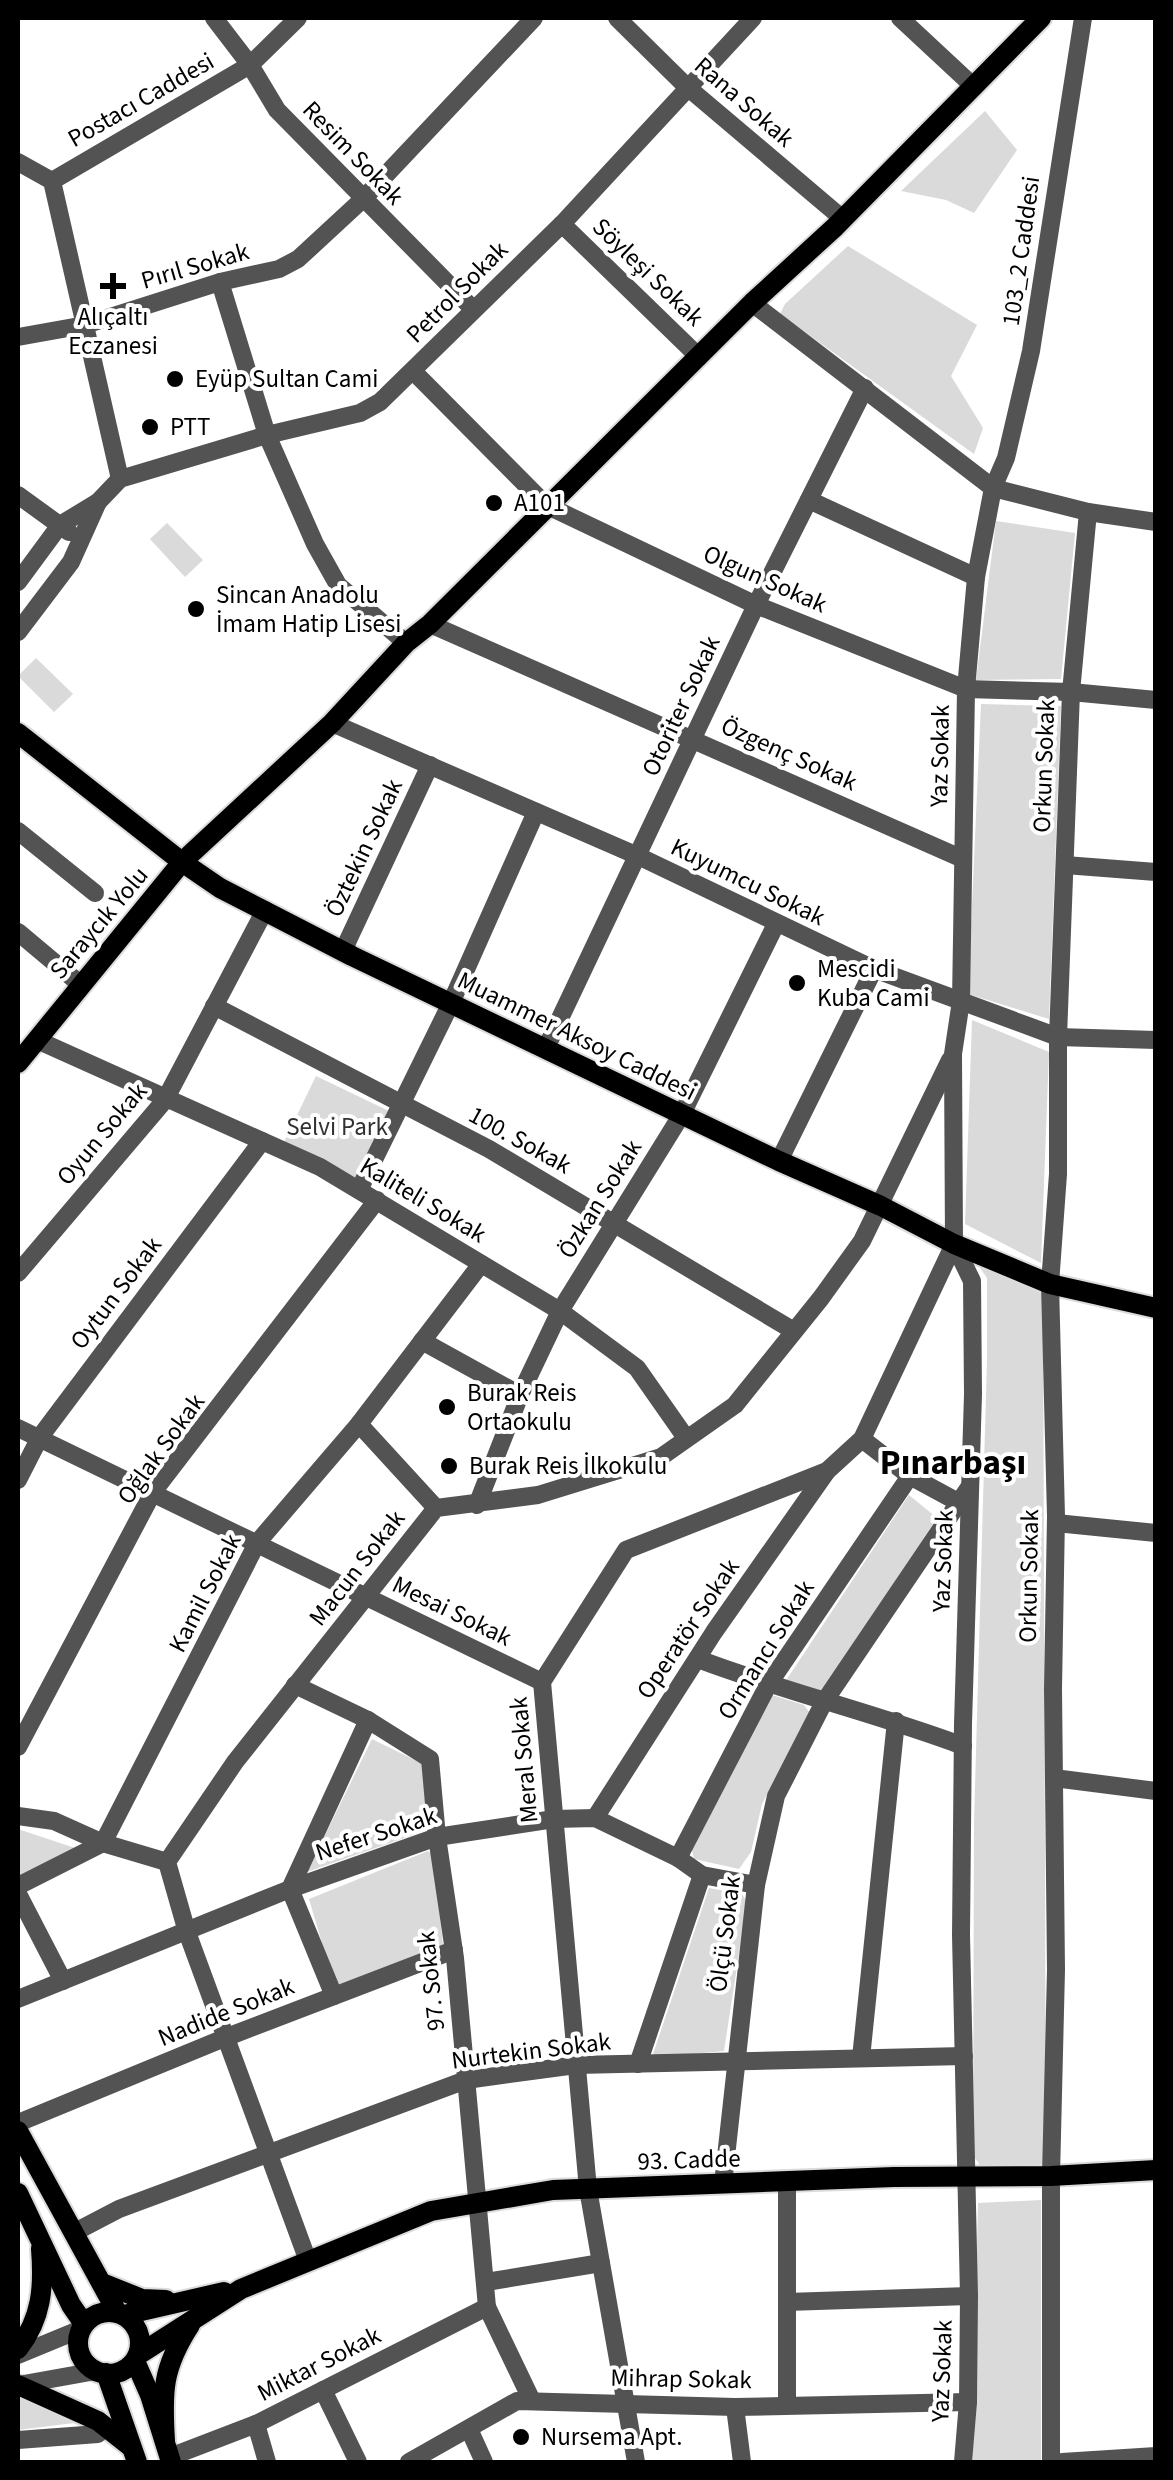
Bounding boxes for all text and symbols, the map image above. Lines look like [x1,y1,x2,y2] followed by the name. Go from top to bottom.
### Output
[61,43,221,157] street label: Postacı Caddesi
[686,48,802,156] street label: Rana Sokak
[294,93,412,214] street label: Resim Sokak
[993,174,1049,328] street label: 103_2 Caddesi
[584,209,712,335] street label: Söyleşi Sokak
[398,232,517,351] street label: Petrol Sokak
[137,233,254,299] street label: Pırıl Sokak
[102,275,124,297] marker: Alıçaltı Eczanesi
[68,299,158,364] place label: Alıçaltı Eczanesi
[195,361,378,397] place label: Eyüp Sultan Cami
[164,368,186,390] marker: Eyüp Sultan Cami
[170,409,210,445] place label: PTT
[139,416,161,438] marker: PTT
[514,485,565,521] place label: A101
[483,492,505,514] marker: A101
[697,536,833,623] street label: Olgun Sokak
[216,577,401,642] place label: Sincan Anadolu İmam Hatip Lisesi
[185,598,207,620] marker: Sincan Anadolu İmam Hatip Lisesi
[633,629,730,782] street label: Otoriter Sokak
[1024,698,1064,833] street label: Orkun Sokak
[921,704,959,809] street label: Yaz Sokak
[715,708,863,800] street label: Özgenç Sokak
[316,772,412,923] street label: Öztekin Sokak
[665,829,832,935] street label: Kuyumcu Sokak
[41,859,157,987] street label: Saraycık Yolu
[817,951,930,1016] place label: Mescidi Kuba Cami
[451,962,703,1110] street label: Muammer Aksoy Caddesi
[786,972,808,994] marker: Mescidi Kuba Cami
[48,1074,156,1193] street label: Oyun Sokak
[462,1097,578,1183] street label: 100. Sokak
[286,1109,388,1145] park label: Selvi Park
[549,1132,651,1266] street label: Özkan Sokak
[353,1148,494,1252] street label: Kaliteli Sokak
[62,1229,171,1357] street label: Oytun Sokak
[467,1375,576,1440] place label: Burak Reis Ortaokulu
[108,1386,214,1512] street label: Oğlak Sokak
[436,1396,458,1418] marker: Burak Reis Ortaokulu
[880,1438,1026,1488] district label: Pınarbaşı
[469,1448,667,1484] place label: Burak Reis İlkokulu
[438,1455,460,1477] marker: Burak Reis İlkokulu
[300,1502,414,1634] street label: Macun Sokak
[1010,1508,1048,1643] street label: Orkun Sokak
[923,1509,963,1614] street label: Yaz Sokak
[160,1527,251,1659] street label: Kamil Sokak
[628,1551,749,1706] street label: Operatör Sokak
[386,1567,518,1656] street label: Mesai Sokak
[709,1573,824,1727] street label: Ormancı Sokak
[500,1695,547,1825] street label: Meral Sokak
[311,1797,442,1871] street label: Nefer Sokak
[700,1873,750,1994] street label: Ölçü Sokak
[408,1929,454,2033] street label: 97. Sokak
[152,1968,300,2056] street label: Nadide Sokak
[449,2023,613,2079] street label: Nurtekin Sokak
[637,2140,741,2180] street label: 93. Cadde
[251,2317,388,2411] street label: Miktar Sokak
[922,2319,962,2424] street label: Yaz Sokak
[610,2360,753,2398] street label: Mihrap Sokak
[541,2419,682,2455] place label: Nursema Apt.
[510,2426,532,2448] marker: Nursema Apt.

